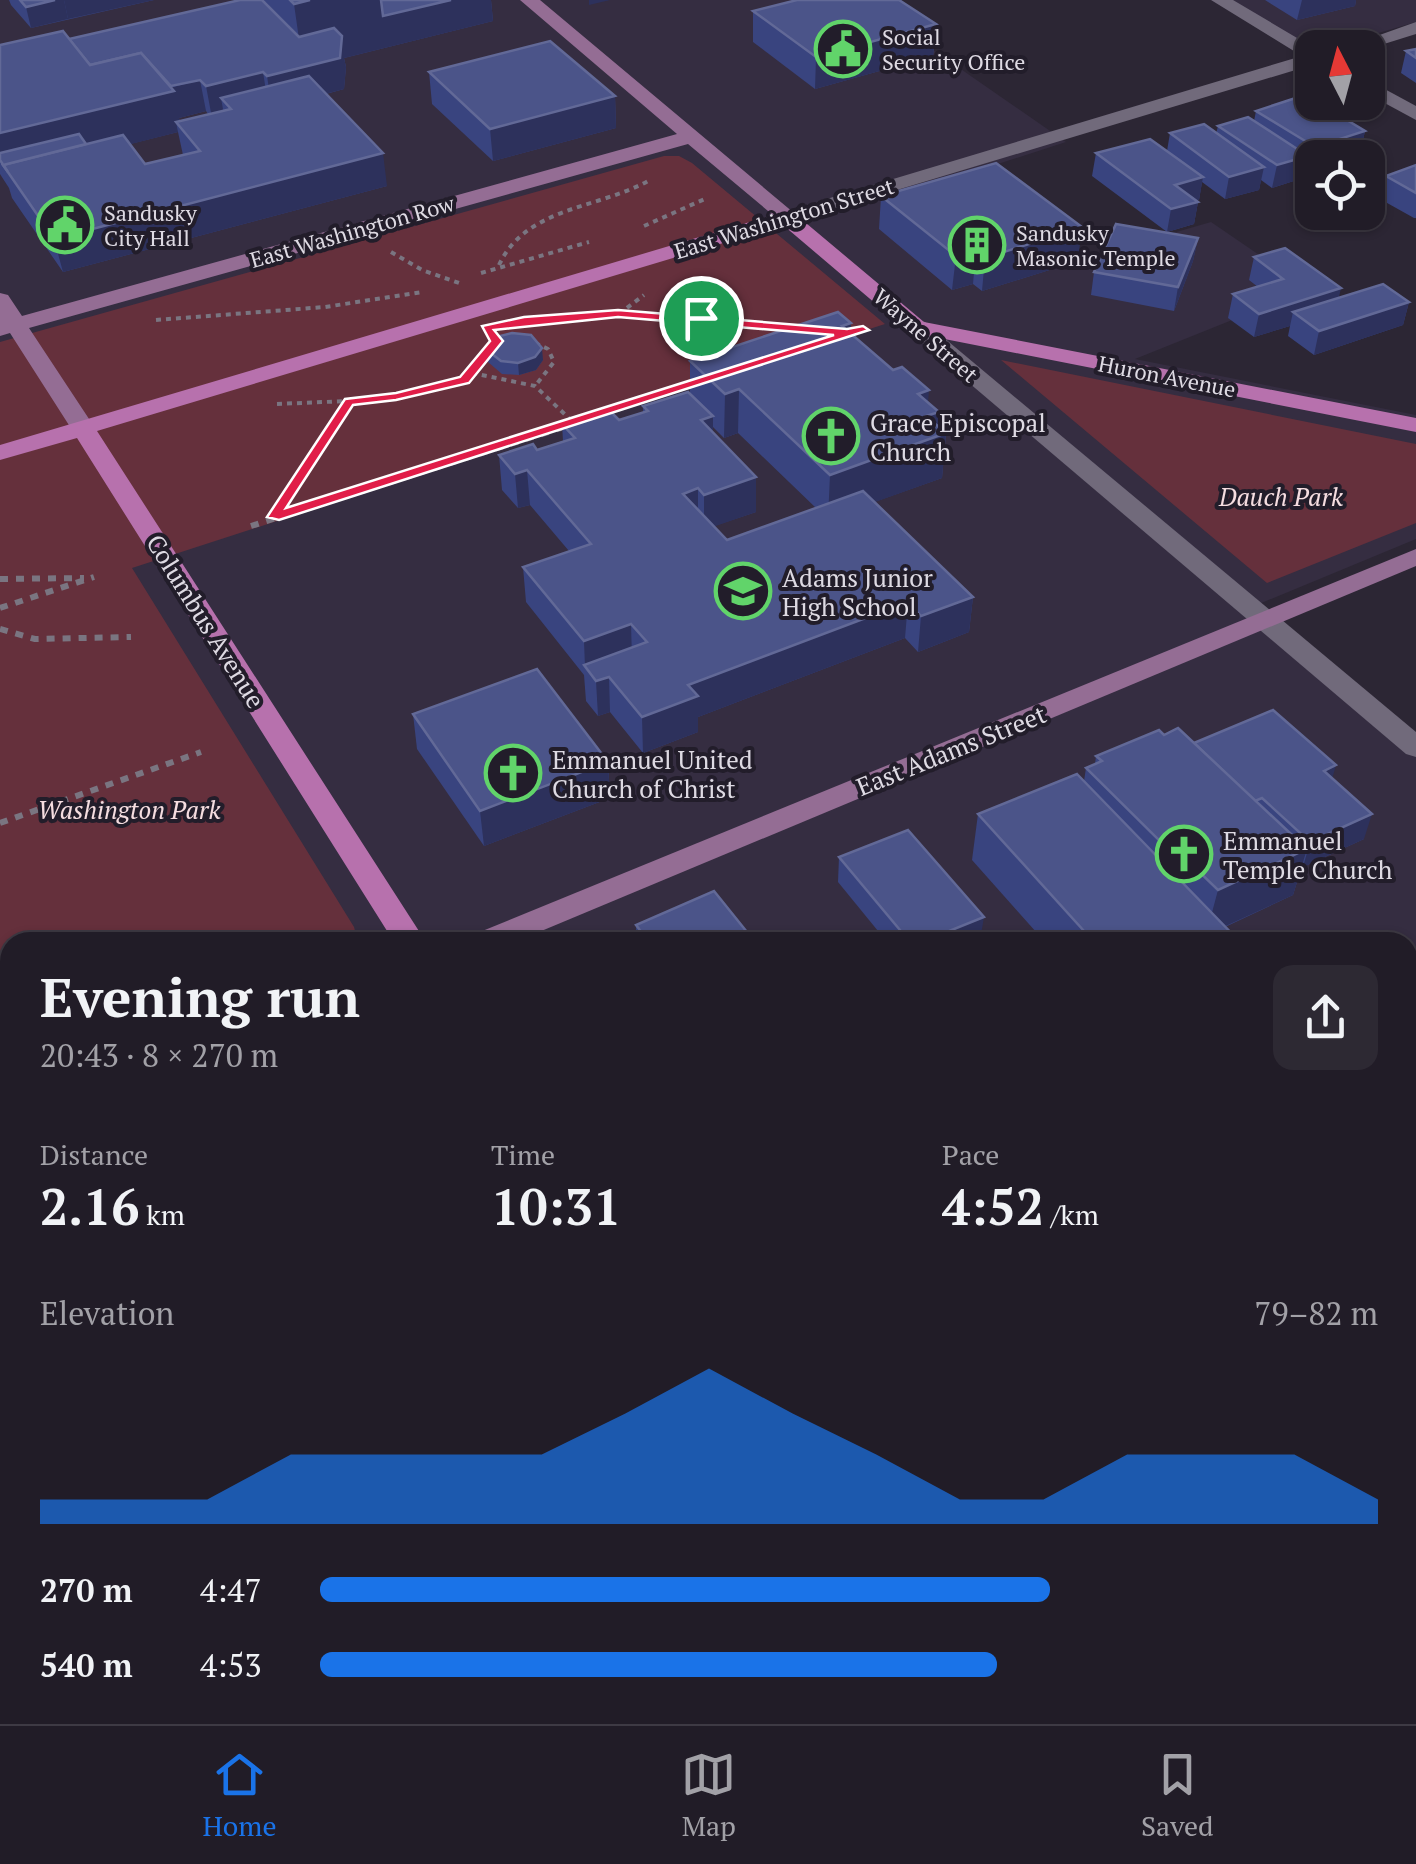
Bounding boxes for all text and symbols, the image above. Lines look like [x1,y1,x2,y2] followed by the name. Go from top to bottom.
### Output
[813,19,873,79] public building icon: Social Security Office
[882,22,1025,76] place label: Social Security Office
[1295,30,1385,120] north arrow
[1295,30,1385,230] map controls
[1295,140,1385,230] button: locate
[671,171,897,265] street label: East Washington Street
[247,188,458,274] street label: East Washington Row
[35,195,95,255] public building icon: Sandusky City Hall
[104,198,198,252] place label: Sandusky City Hall
[947,215,1007,275] building icon: Sandusky Masonic Temple
[1016,218,1176,272] place label: Sandusky Masonic Temple
[659,276,744,361] pin
[868,282,984,388] street label: Wayne Street
[674,291,729,346] icon: arrive
[1096,348,1238,404] street label: Huron Avenue
[801,406,861,466] church icon: Grace Episcopal Church
[870,406,1046,468] place label: Grace Episcopal Church
[1218,480,1344,513] park label: Dauch Park
[139,528,273,714] street label: Columbus Avenue
[713,561,773,621] school or university icon: Adams Junior High School
[782,561,933,623] place label: Adams Junior High School
[851,697,1051,803] street label: East Adams Street
[483,743,543,803] church icon: Emmanuel United Church of Christ
[552,743,753,805] place label: Emmanuel United Church of Christ
[38,793,221,826] park label: Washington Park
[1154,824,1214,884] church icon: Emmanuel Temple Church
[1223,824,1393,886] place label: Emmanuel Temple Church
[40,960,360,1033] text: Evening run
[1273,965,1378,1070] button: share
[40,1034,278,1076] text: 20:43 · 8 × 270 m
[40,1136,148,1173] text: Distance
[491,1136,555,1173] text: Time
[942,1136,999,1173] text: Pace
[40,1173,140,1239] text: 2.16
[491,1173,621,1239] text: 10:31
[942,1173,1044,1239] text: 4:52
[140,1196,185,1233] text: km
[1044,1196,1099,1233] text: /km
[40,1292,174,1334] text: Elevation
[1254,1292,1378,1334] text: 79–82 m
[40,1569,132,1611] text: 270 m
[200,1569,262,1611] text: 4:47
[40,1644,132,1686] text: 540 m
[200,1644,262,1686] text: 4:53
[202,1747,277,1844] tab: Home
[681,1747,736,1844] tab: Map
[1141,1747,1214,1844] tab: Saved

